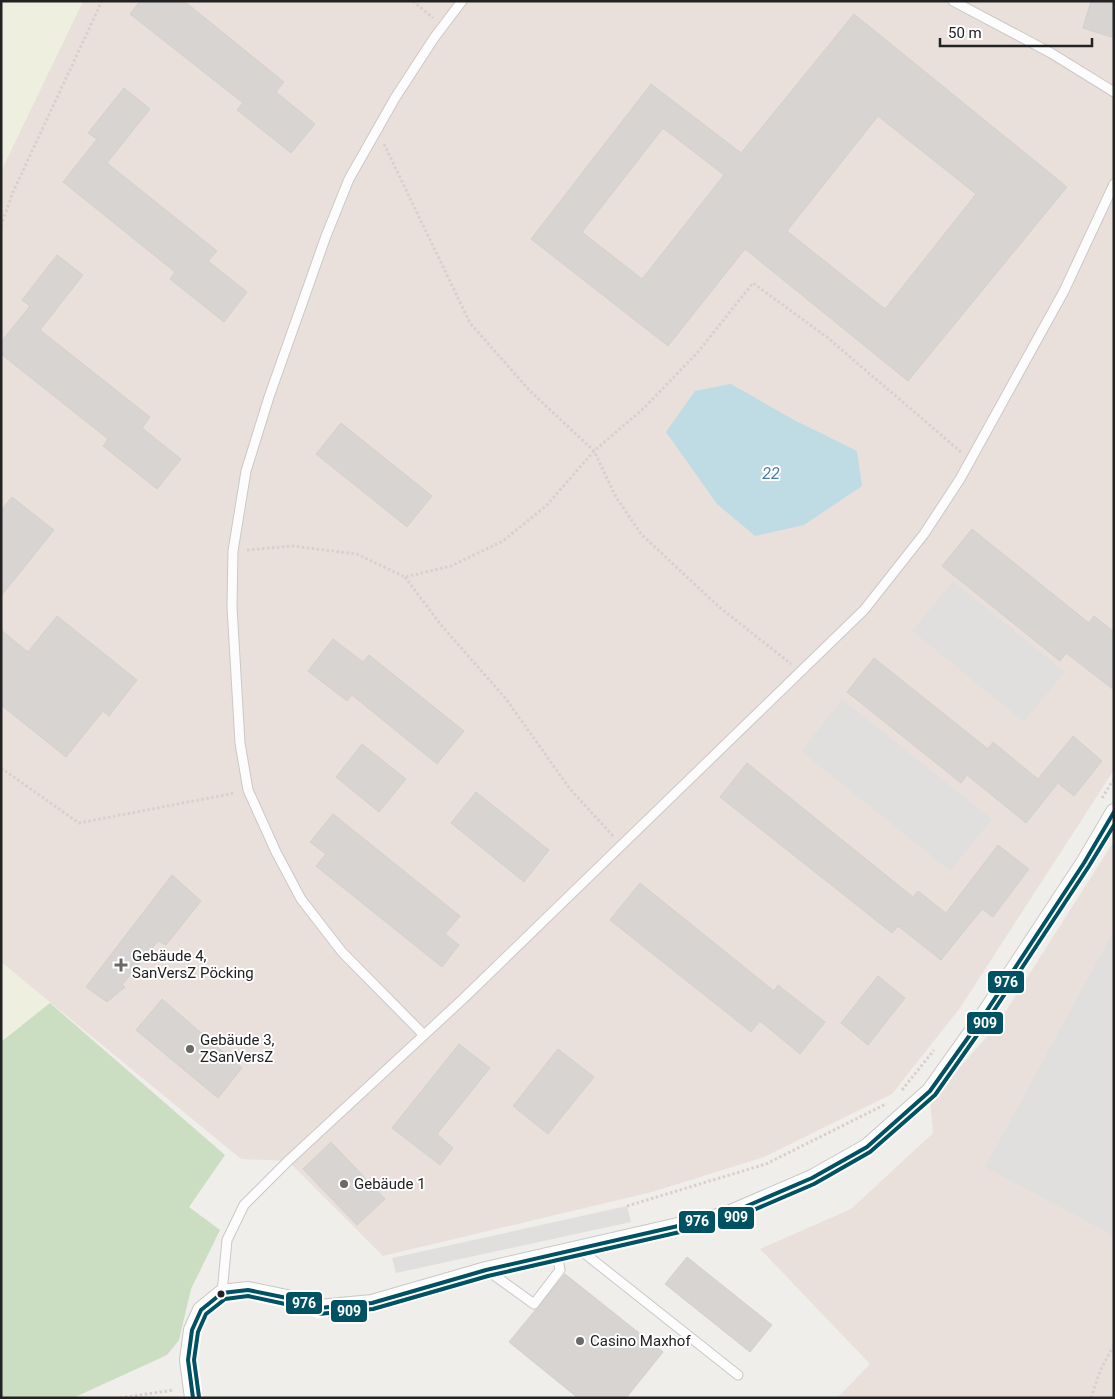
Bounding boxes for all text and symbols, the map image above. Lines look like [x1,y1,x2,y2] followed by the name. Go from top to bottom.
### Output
[940,15,1092,47] scale bar
[948,24,982,42] text: 50 m
[762,464,780,483] water label: 22
[132,947,254,982] place label: Gebäude 4, SanVersZ Pöcking
[114,958,128,972] marker: Gebäude 4, SanVersZ Pöcking
[987,970,1025,994] line badge: 976
[994,974,1018,990] text: 976
[966,1011,1004,1035] line badge: 909
[973,1015,997,1031] text: 909
[200,1031,275,1066] place label: Gebäude 3, ZSanVersZ
[184,1043,196,1055] marker: Gebäude 3, ZSanVersZ
[354,1175,426,1193] place label: Gebäude 1
[338,1178,350,1190] marker: Gebäude 1
[717,1206,755,1230] line badge: 909
[724,1209,748,1225] text: 909
[678,1210,716,1234] line badge: 976
[685,1213,709,1229] text: 976
[216,1289,226,1299] unlabelled marker
[285,1291,323,1315] line badge: 976
[292,1295,316,1311] text: 976
[330,1299,368,1323] line badge: 909
[337,1303,361,1319] text: 909
[590,1332,691,1350] place label: Casino Maxhof
[574,1335,586,1347] marker: Casino Maxhof

